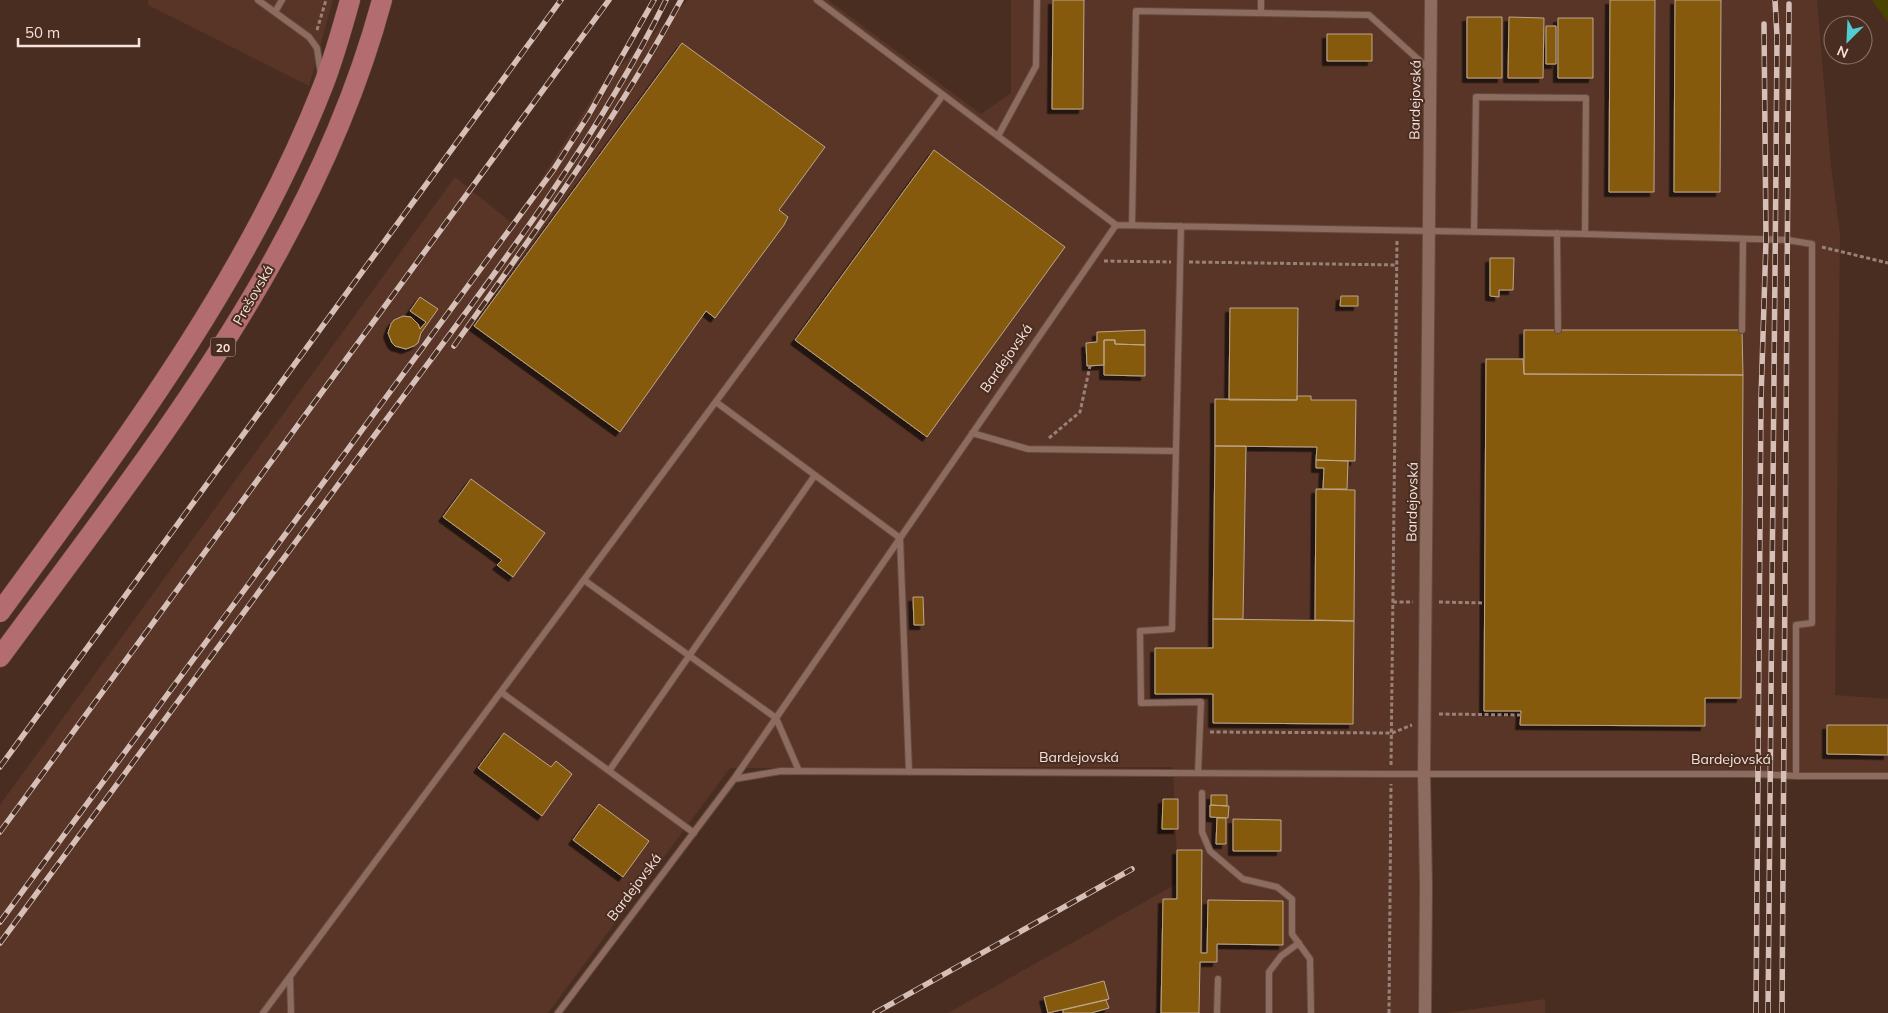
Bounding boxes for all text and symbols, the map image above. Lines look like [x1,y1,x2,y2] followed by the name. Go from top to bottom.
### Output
[18,15,139,47] scale bar
[1823,15,1873,65] north arrow
[25,23,60,42] text: 50 m
[1834,42,1851,62] text: N
[1405,60,1425,140] street label: Bardejovská
[229,262,277,328] street label: Prešovská
[976,320,1036,396] street label: Bardejovská
[210,338,236,357] road number: 20
[1402,462,1422,542] street label: Bardejovská
[1039,748,1119,766] street label: Bardejovská
[1691,750,1771,768] street label: Bardejovská
[603,850,665,924] street label: Bardejovská

